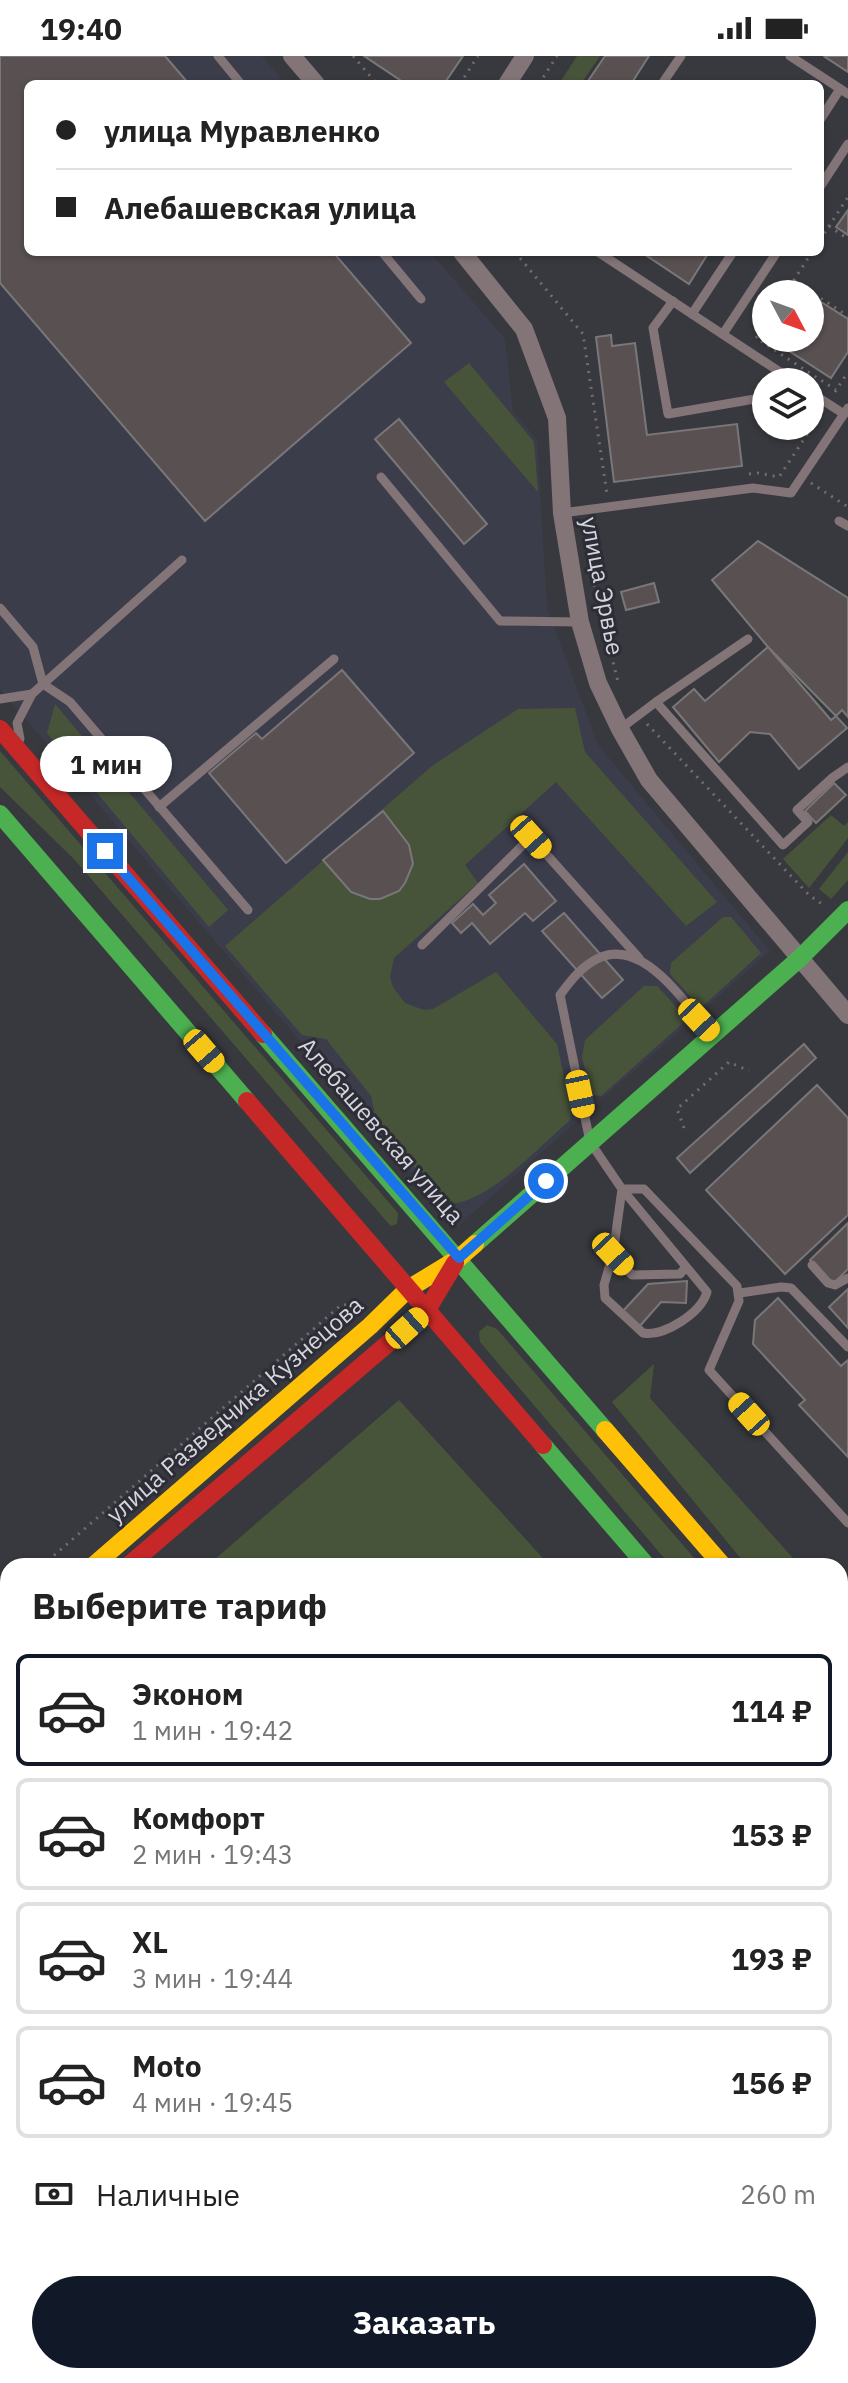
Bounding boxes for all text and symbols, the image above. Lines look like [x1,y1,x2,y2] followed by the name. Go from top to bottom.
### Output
[40,9,122,48] text: 19:40
[104,111,380,150] text: улица Муравленко
[104,188,416,227] text: Алебашевская улица
[752,280,824,352] north arrow
[752,280,824,440] map controls
[752,368,824,440] button: layers
[574,514,632,658] street label: улица Эрвье
[39,735,171,791] callout: 1 мин
[70,747,142,781] text: 1 мин
[506,811,556,863] car
[87,833,123,869] route end
[674,994,724,1046] car
[179,1025,229,1077] car
[292,1030,472,1231] street label: Алебашевская улица
[563,1068,597,1120] car
[528,1163,564,1199] route start
[588,1228,638,1280] car
[99,1289,370,1530] street label: улица Разведчика Кузнецова
[381,1303,433,1353] car
[724,1388,774,1440] car
[32,1582,327,1629] text: Выберите тариф
[36,1674,108,1746] icon: car
[132,1674,243,1713] text: Эконом
[731,1691,812,1730] text: 114 ₽
[132,1713,293,1747] text: 1 мин · 19:42
[36,1798,108,1870] icon: car
[132,1798,265,1837] text: Комфорт
[731,1815,812,1854] text: 153 ₽
[132,1837,293,1871] text: 2 мин · 19:43
[36,1922,108,1994] icon: car
[132,1922,168,1961] text: XL
[731,1939,812,1978] text: 193 ₽
[132,1961,293,1995] text: 3 мин · 19:44
[36,2046,108,2118] icon: car
[132,2046,202,2085] text: Moto
[731,2063,812,2102] text: 156 ₽
[132,2085,293,2119] text: 4 мин · 19:45
[32,2172,76,2216] icon: cash
[96,2175,240,2214] text: Наличные
[740,2177,816,2211] text: 260 m
[32,2276,816,2368] button: Заказать

